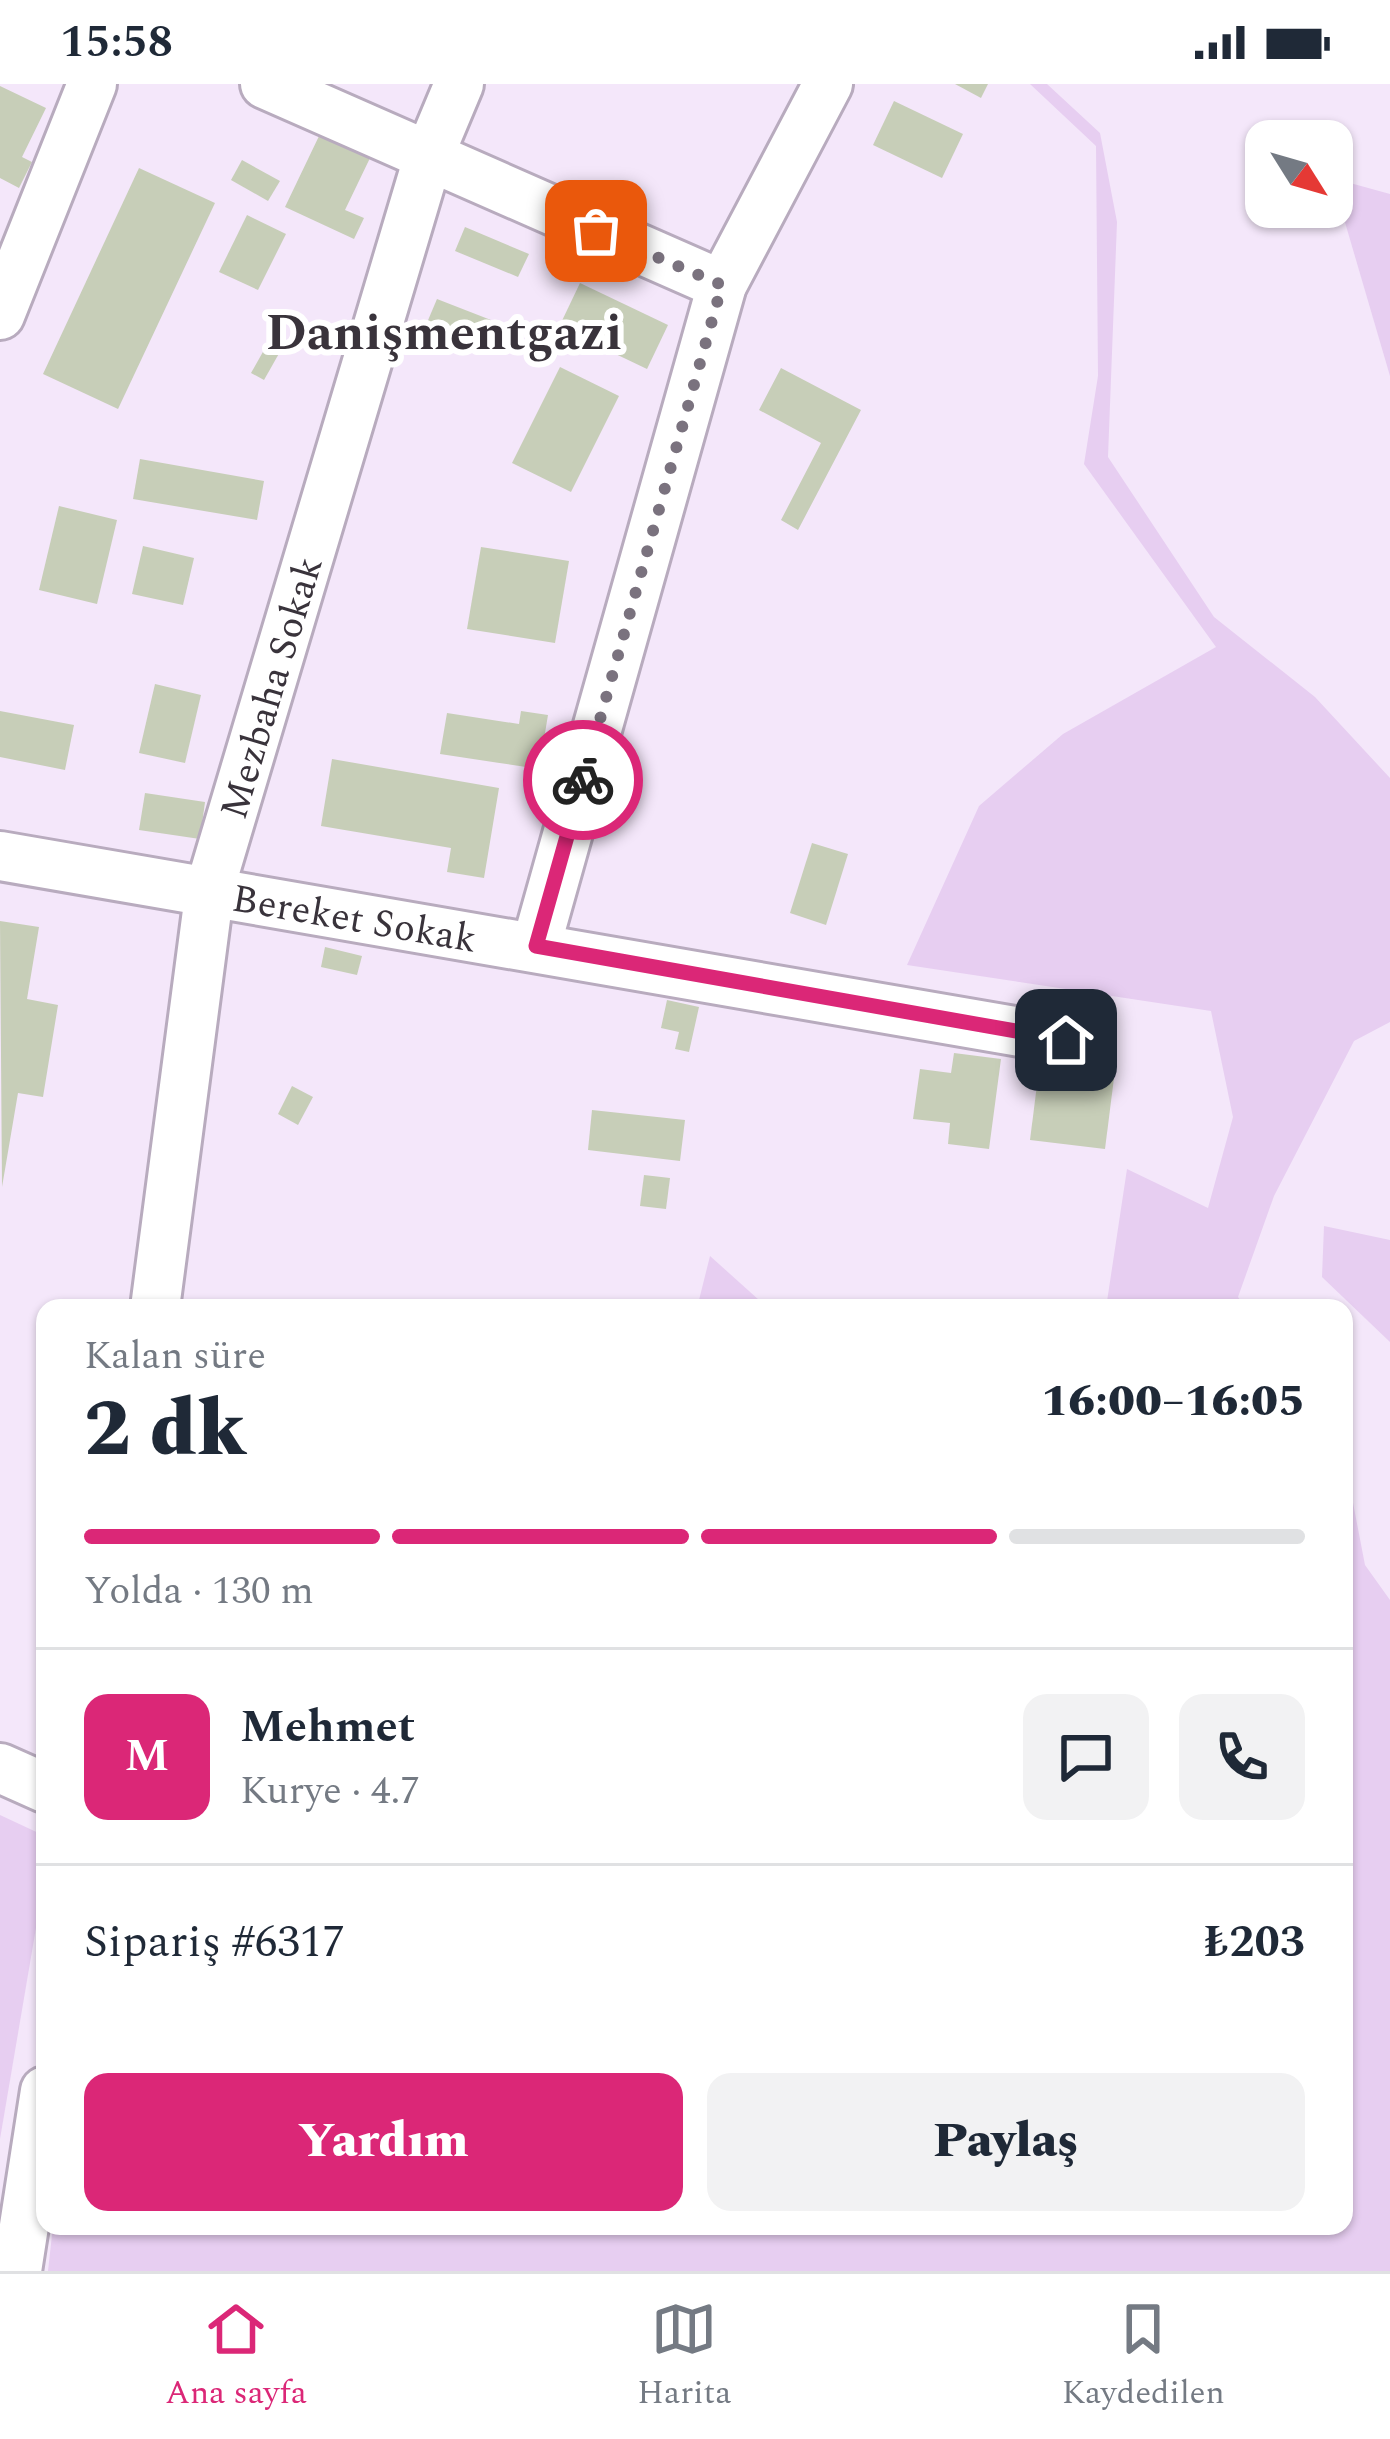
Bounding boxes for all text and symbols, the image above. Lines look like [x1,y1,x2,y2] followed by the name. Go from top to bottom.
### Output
[60,8,173,77] text: 15:58
[1245,120,1353,228] north arrow
[1245,120,1353,228] map controls
[545,180,647,282] pin
[563,198,629,264] icon: bag
[266,295,622,373] district label: Danişmentgazi
[205,550,339,826] street label: Mezbaha Sokak
[523,720,643,840] courier
[550,747,616,813] icon: bike
[228,870,481,970] street label: Bereket Sokak
[1015,989,1117,1091] pin
[1033,1007,1099,1073] icon: home
[84,1327,266,1386] text: Kalan süre
[1041,1367,1305,1436] text: 16:00–16:05
[84,1371,246,1490] text: 2 dk
[84,1562,314,1621] text: Yolda · 130 m
[240,1693,415,1762] text: Mehmet
[1023,1694,1149,1820] button: chat
[1179,1694,1305,1820] button: phone
[125,1722,169,1791] text: M
[240,1762,420,1821] text: Kurye · 4.7
[84,1908,345,1977] text: Sipariş #6317
[1204,1908,1305,1977] text: ₺203
[84,2073,683,2211] button: Yardım
[707,2073,1305,2211] button: Paylaş
[165,2296,307,2418] tab: Ana sayfa
[637,2296,731,2418] tab: Harita
[1062,2296,1225,2418] tab: Kaydedilen

